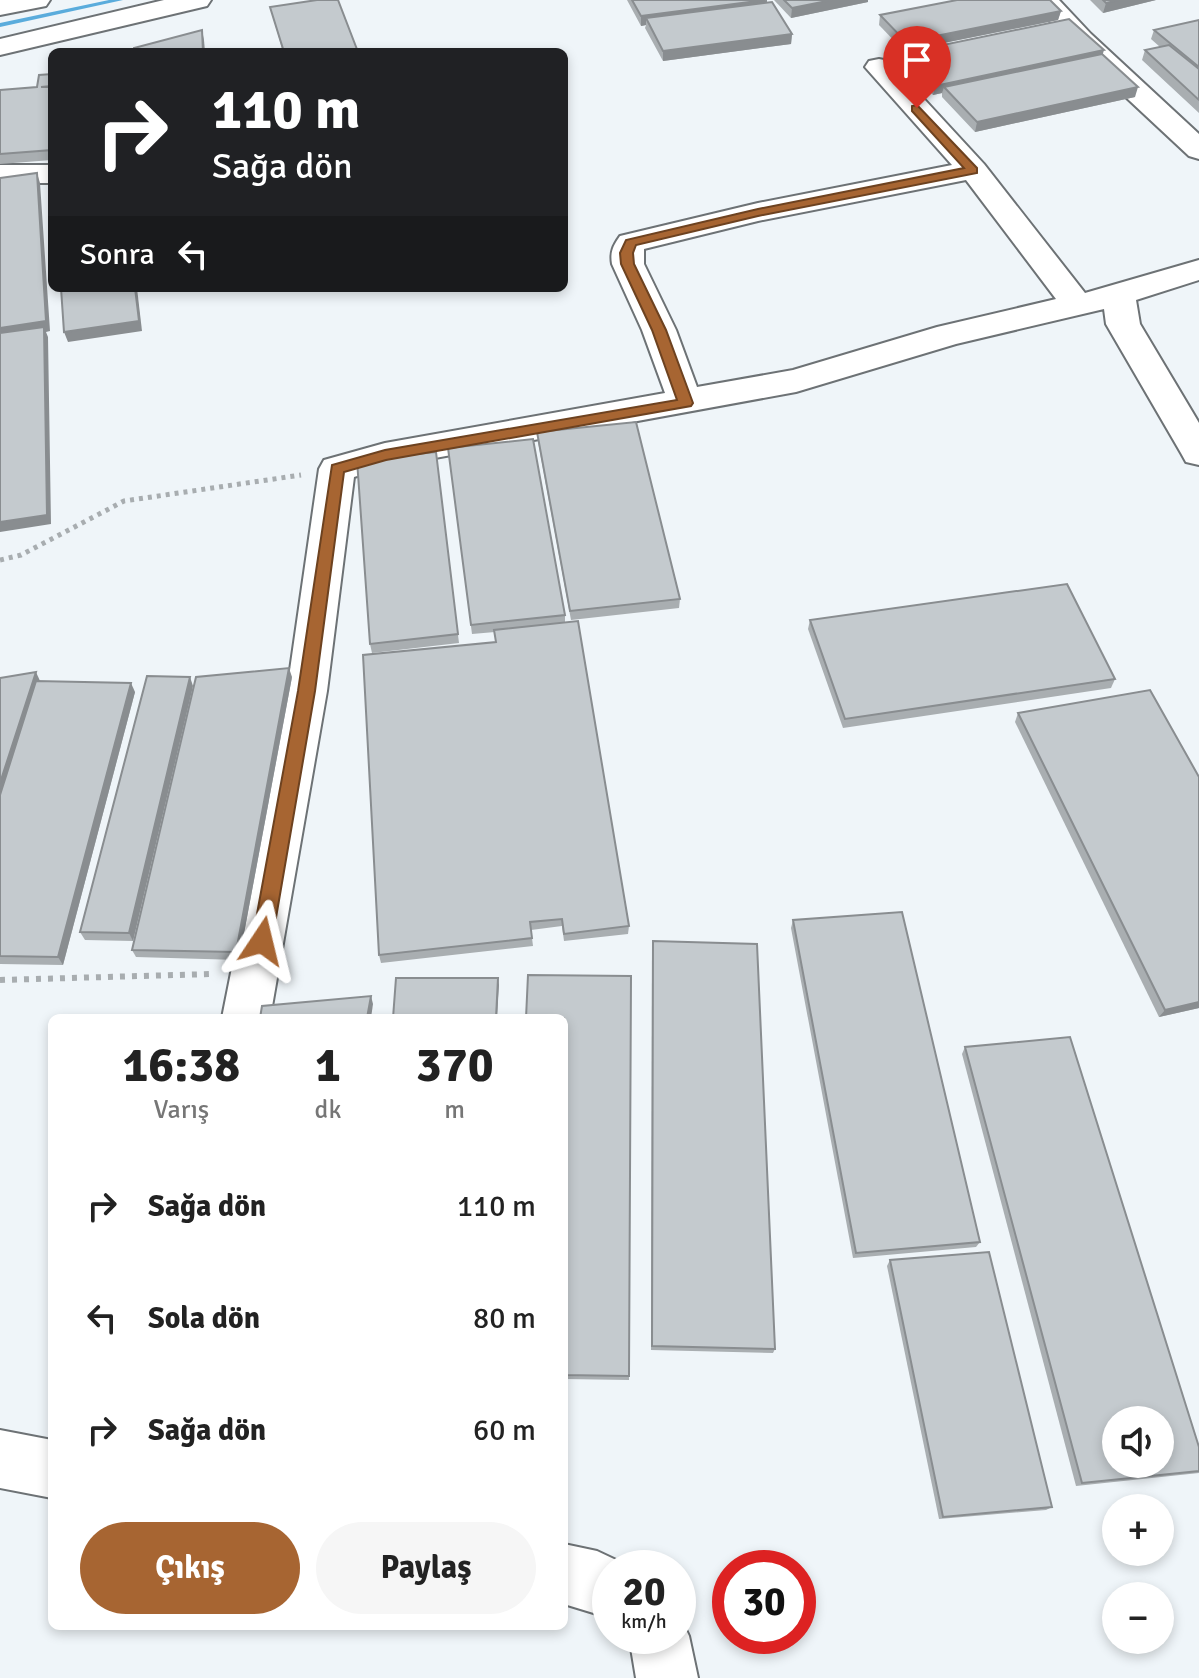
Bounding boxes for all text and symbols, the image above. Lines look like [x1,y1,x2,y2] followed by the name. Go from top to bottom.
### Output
[883,26,951,108] pin
[895,38,939,82] icon: arrive
[212,75,360,144] text: 110 m
[80,80,184,184] icon: right
[212,144,353,189] text: Sağa dön
[171,232,215,276] icon: left
[80,236,155,273] text: Sonra
[220,899,304,983] position arrow
[122,1036,240,1095] text: 16:38
[315,1036,341,1095] text: 1
[416,1036,494,1095] text: 370
[154,1094,209,1126] text: Varış
[315,1094,341,1126] text: dk
[444,1094,465,1126] text: m
[80,1184,124,1228] icon: right
[148,1188,266,1225] text: Sağa dön
[457,1188,536,1225] text: 110 m
[80,1296,124,1340] icon: left
[148,1300,260,1337] text: Sola dön
[473,1300,536,1337] text: 80 m
[1102,1406,1174,1654] map controls
[1102,1406,1174,1478] button: sound
[80,1408,124,1452] icon: right
[148,1412,266,1449] text: Sağa dön
[473,1412,536,1449] text: 60 m
[1102,1494,1174,1566] button: +
[80,1522,300,1614] button: Çıkış
[316,1522,536,1614] button: Paylaş
[712,1550,816,1654] speed limit sign: 30
[622,1567,666,1617] text: 20
[1102,1582,1174,1654] button: −
[621,1609,667,1634] text: km/h

